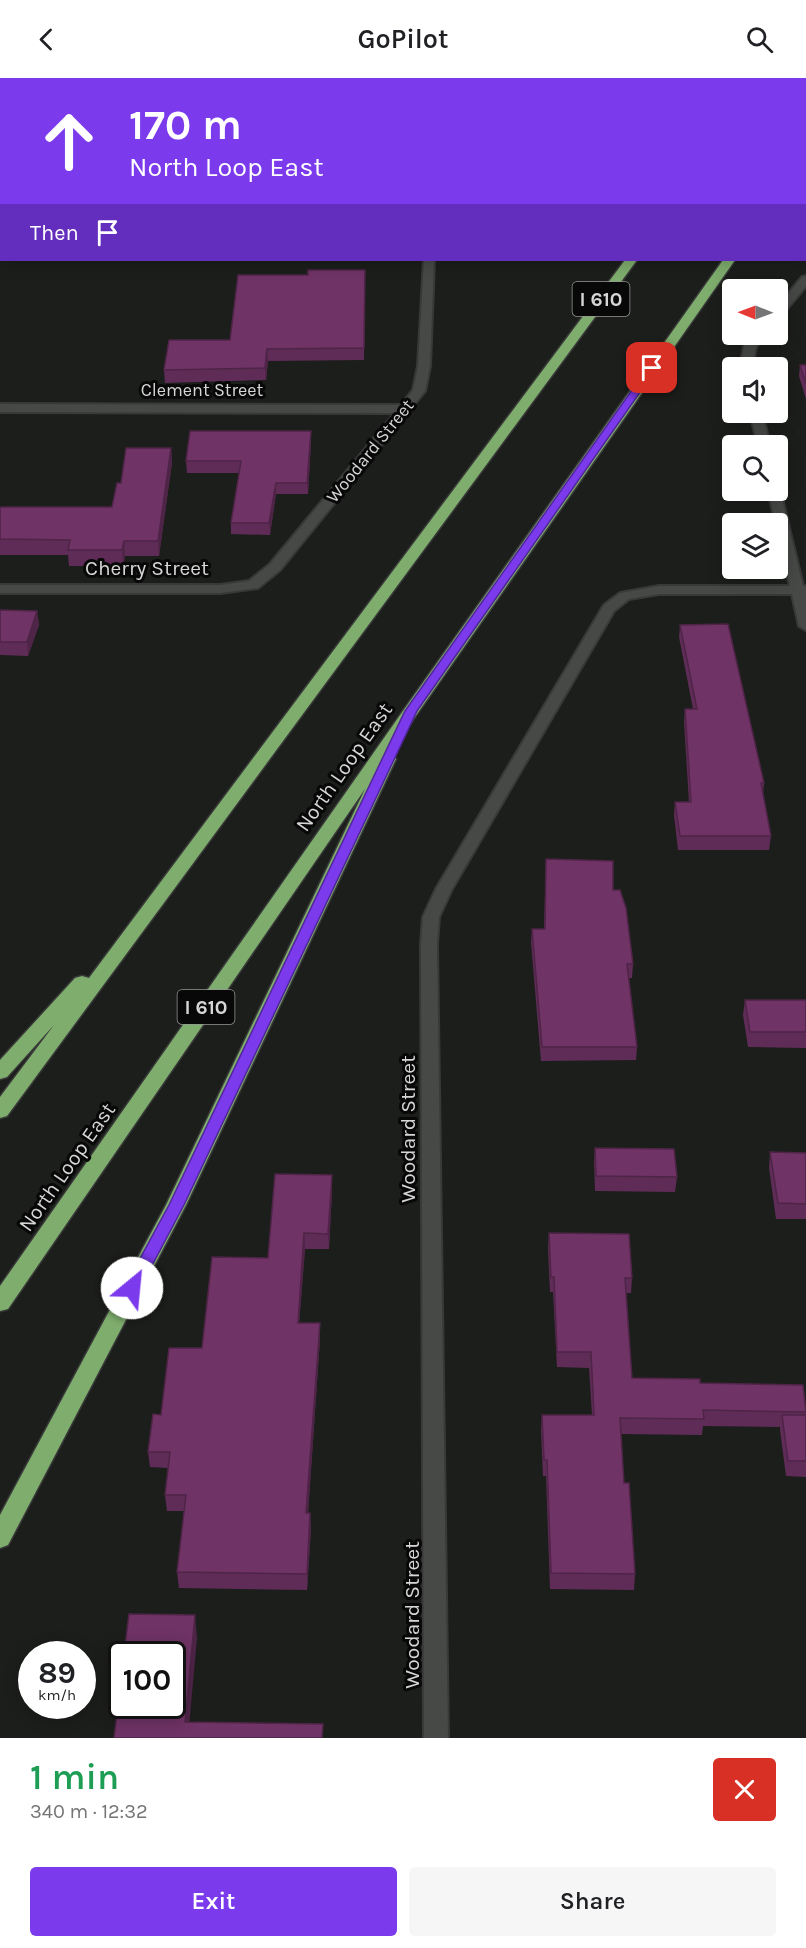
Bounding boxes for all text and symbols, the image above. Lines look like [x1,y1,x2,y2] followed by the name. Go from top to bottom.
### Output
[30,23,63,56] icon: back
[358,23,448,55] text: GoPilot
[743,23,776,56] icon: search
[129,100,242,150] text: 170 m
[30,102,108,180] icon: ahead
[129,151,324,183] text: North Loop East
[91,216,124,249] icon: arrive
[30,220,79,246] text: Then
[722,279,788,345] north arrow
[722,279,788,579] map controls
[572,282,630,316] road number: I 610
[626,342,677,393] pin
[635,351,668,384] icon: arrive
[722,357,788,423] button: sound
[141,379,264,401] street label: Clement Street
[322,395,419,507] street label: Woodard Street
[722,435,788,501] button: search
[722,513,788,579] button: layers
[85,556,209,580] street label: Cherry Street
[291,698,397,836] street label: North Loop East
[178,990,234,1024] road number: I 610
[396,1055,420,1203] street label: Woodard Street
[14,1098,120,1236] street label: North Loop East
[100,1256,164,1320] position arrow
[400,1541,424,1689] street label: Woodard Street
[108,1641,186,1719] speed limit sign: 100
[38,1655,76,1691] text: 89
[38,1686,76,1704] text: km/h
[30,1756,119,1798] text: 1 min
[713,1758,776,1821] button: close
[30,1800,148,1823] text: 340 m · 12:32
[30,1867,397,1936] button: Exit
[409,1867,776,1936] button: Share

